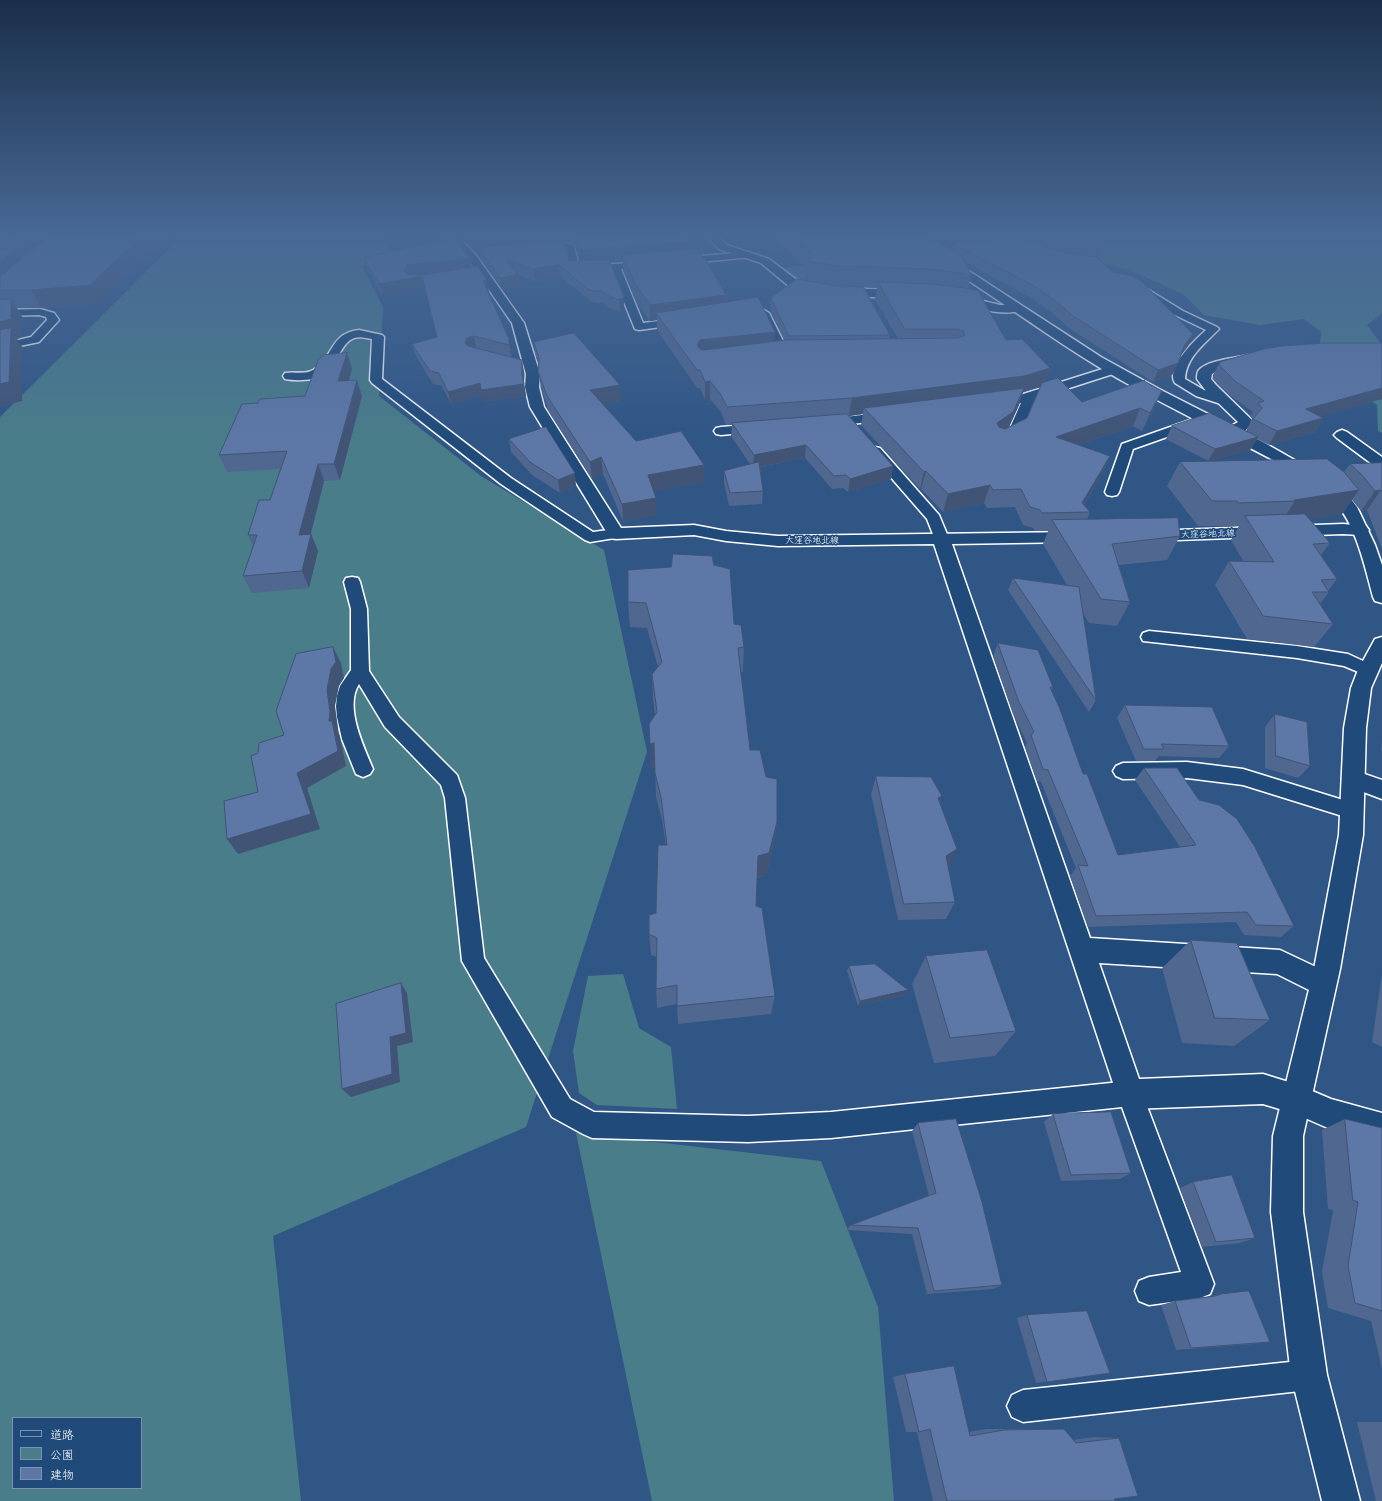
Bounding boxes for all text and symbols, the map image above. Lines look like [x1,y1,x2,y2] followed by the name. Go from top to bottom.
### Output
[1181,528,1235,540] street label: 大窪谷地北線
[785,535,839,545] street label: 大窪谷地北線
[12,1417,142,1489] legend
[50,1427,74,1442] text: 道路
[50,1447,74,1462] text: 公園
[50,1467,74,1482] text: 建物

